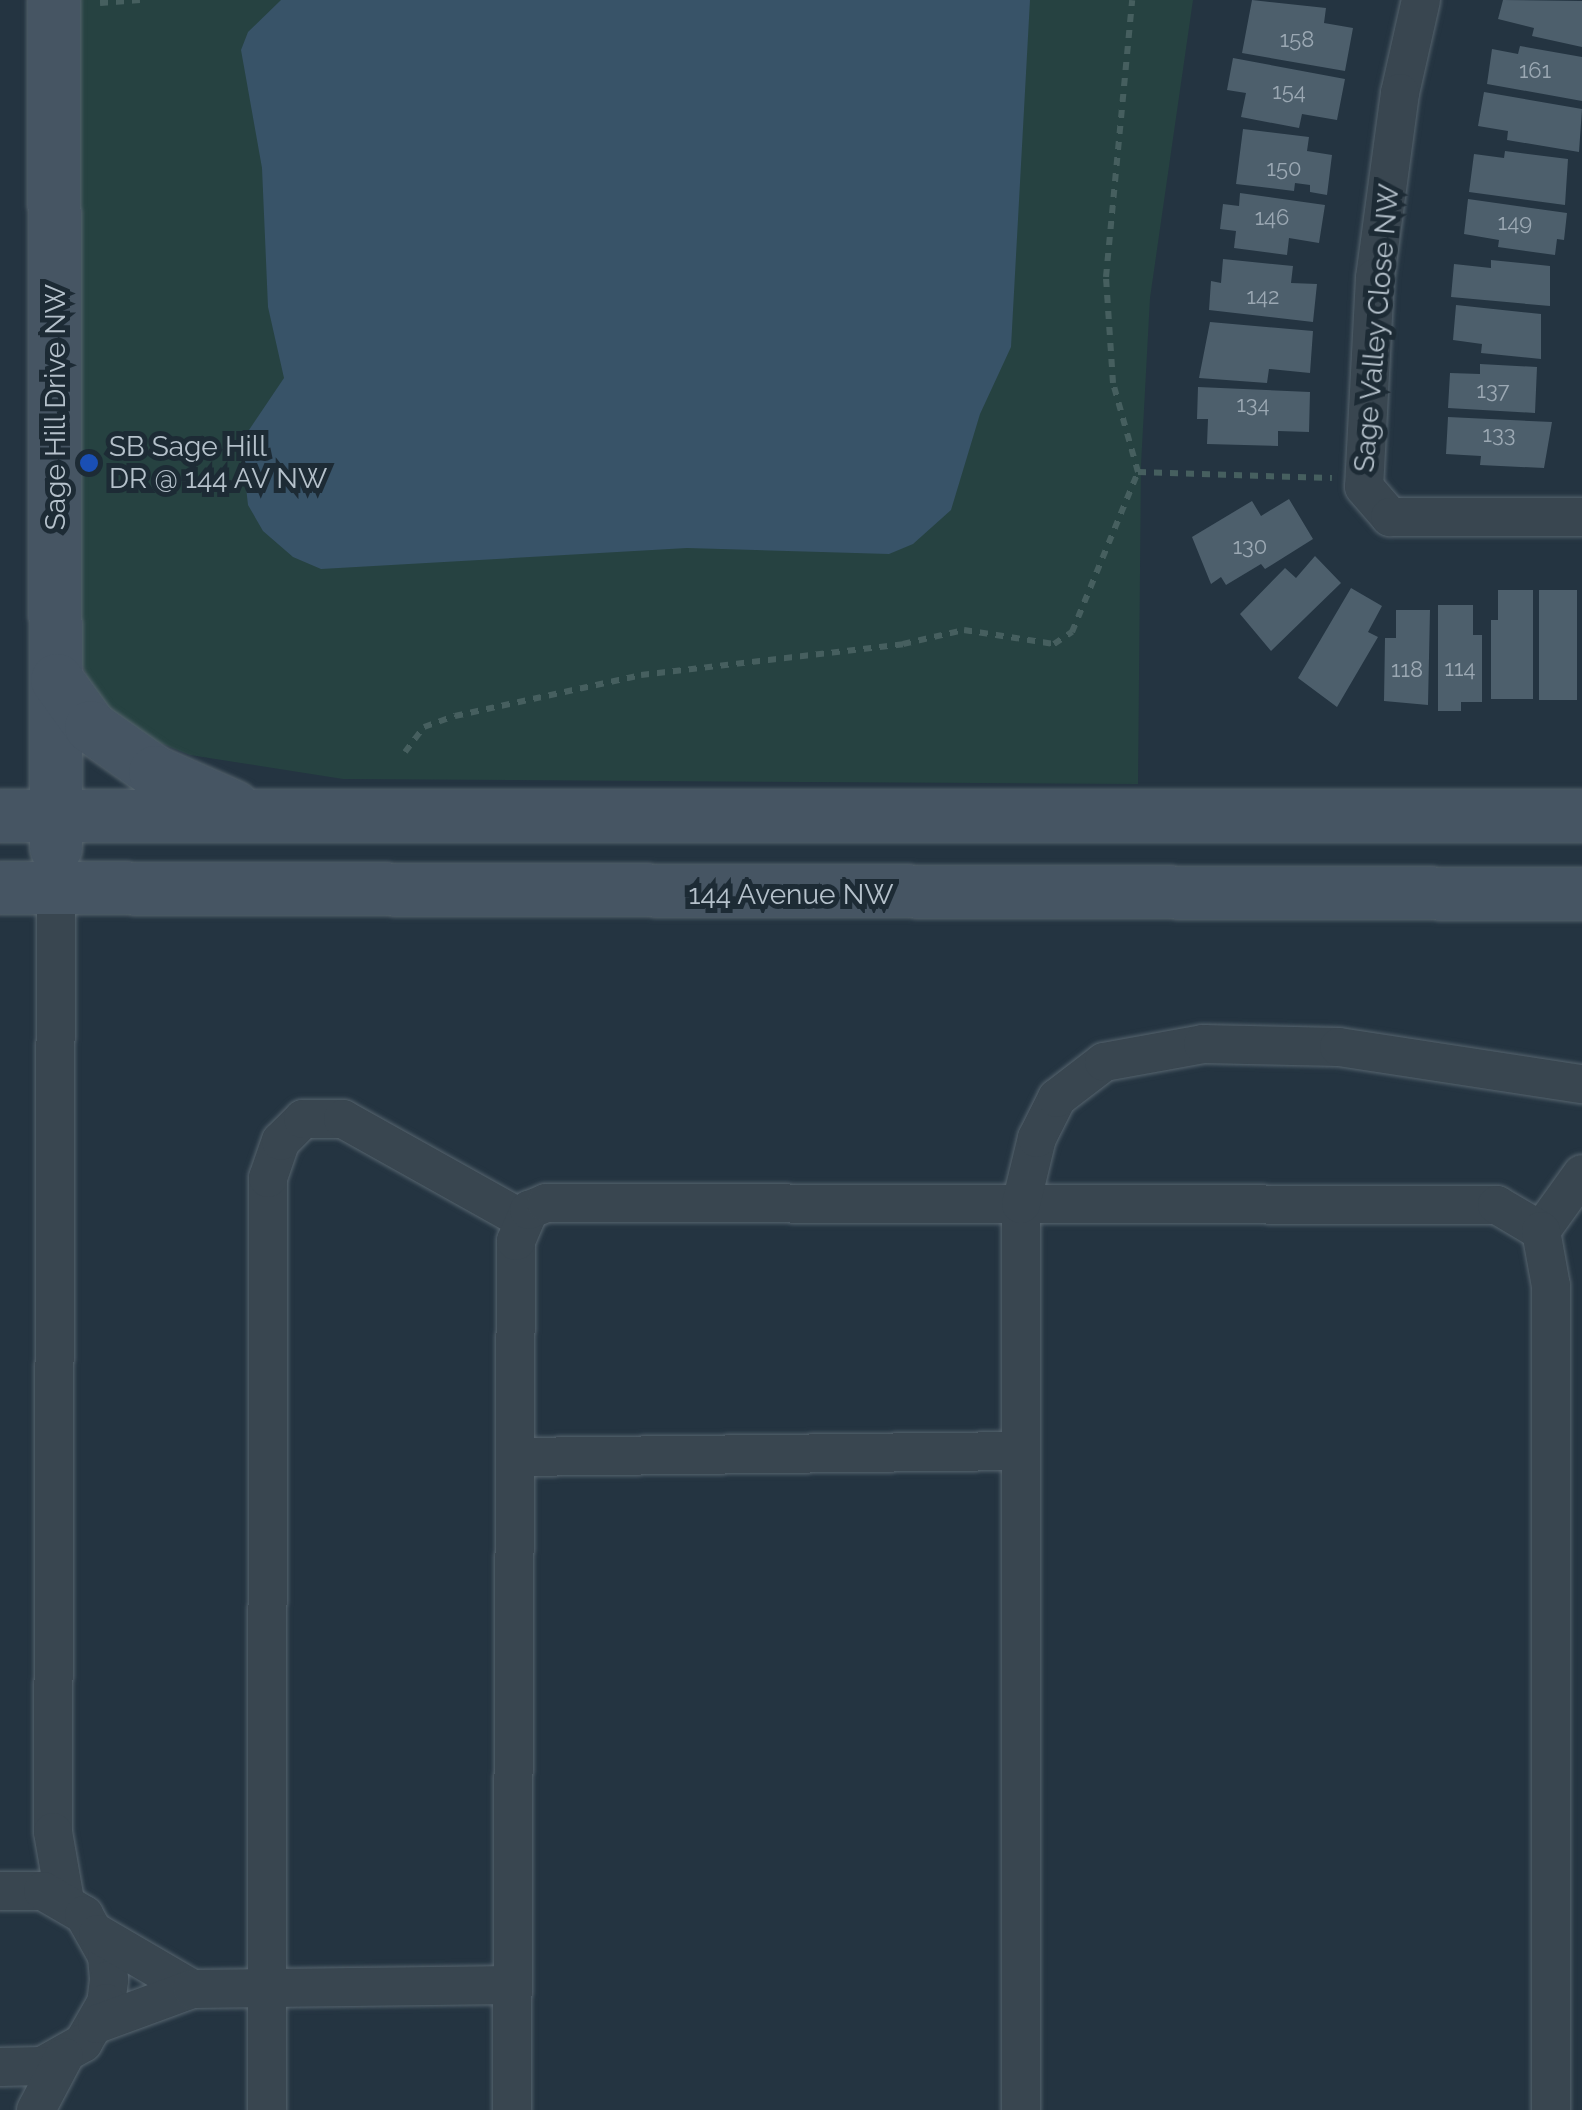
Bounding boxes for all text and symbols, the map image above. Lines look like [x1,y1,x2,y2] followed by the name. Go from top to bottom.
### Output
[1280,27,1314,53] house number: 158
[1519,58,1551,84] house number: 161
[1272,79,1306,105] house number: 154
[1267,156,1301,182] house number: 150
[1348,182,1406,474] street label: Sage Valley Close NW
[1255,205,1289,231] house number: 146
[1498,210,1532,236] house number: 149
[39,283,73,531] street label: Sage Hill Drive NW
[1247,284,1279,310] house number: 142
[1477,378,1509,404] house number: 137
[1236,392,1270,418] house number: 134
[1483,422,1515,448] house number: 133
[109,430,329,496] place label: SB Sage Hill DR @ 144 AV NW
[78,452,100,474] marker: SB Sage Hill DR @ 144 AV NW
[1233,534,1267,560] house number: 130
[1445,656,1475,682] house number: 114
[1391,657,1423,683] house number: 118
[688,878,894,912] street label: 144 Avenue NW

